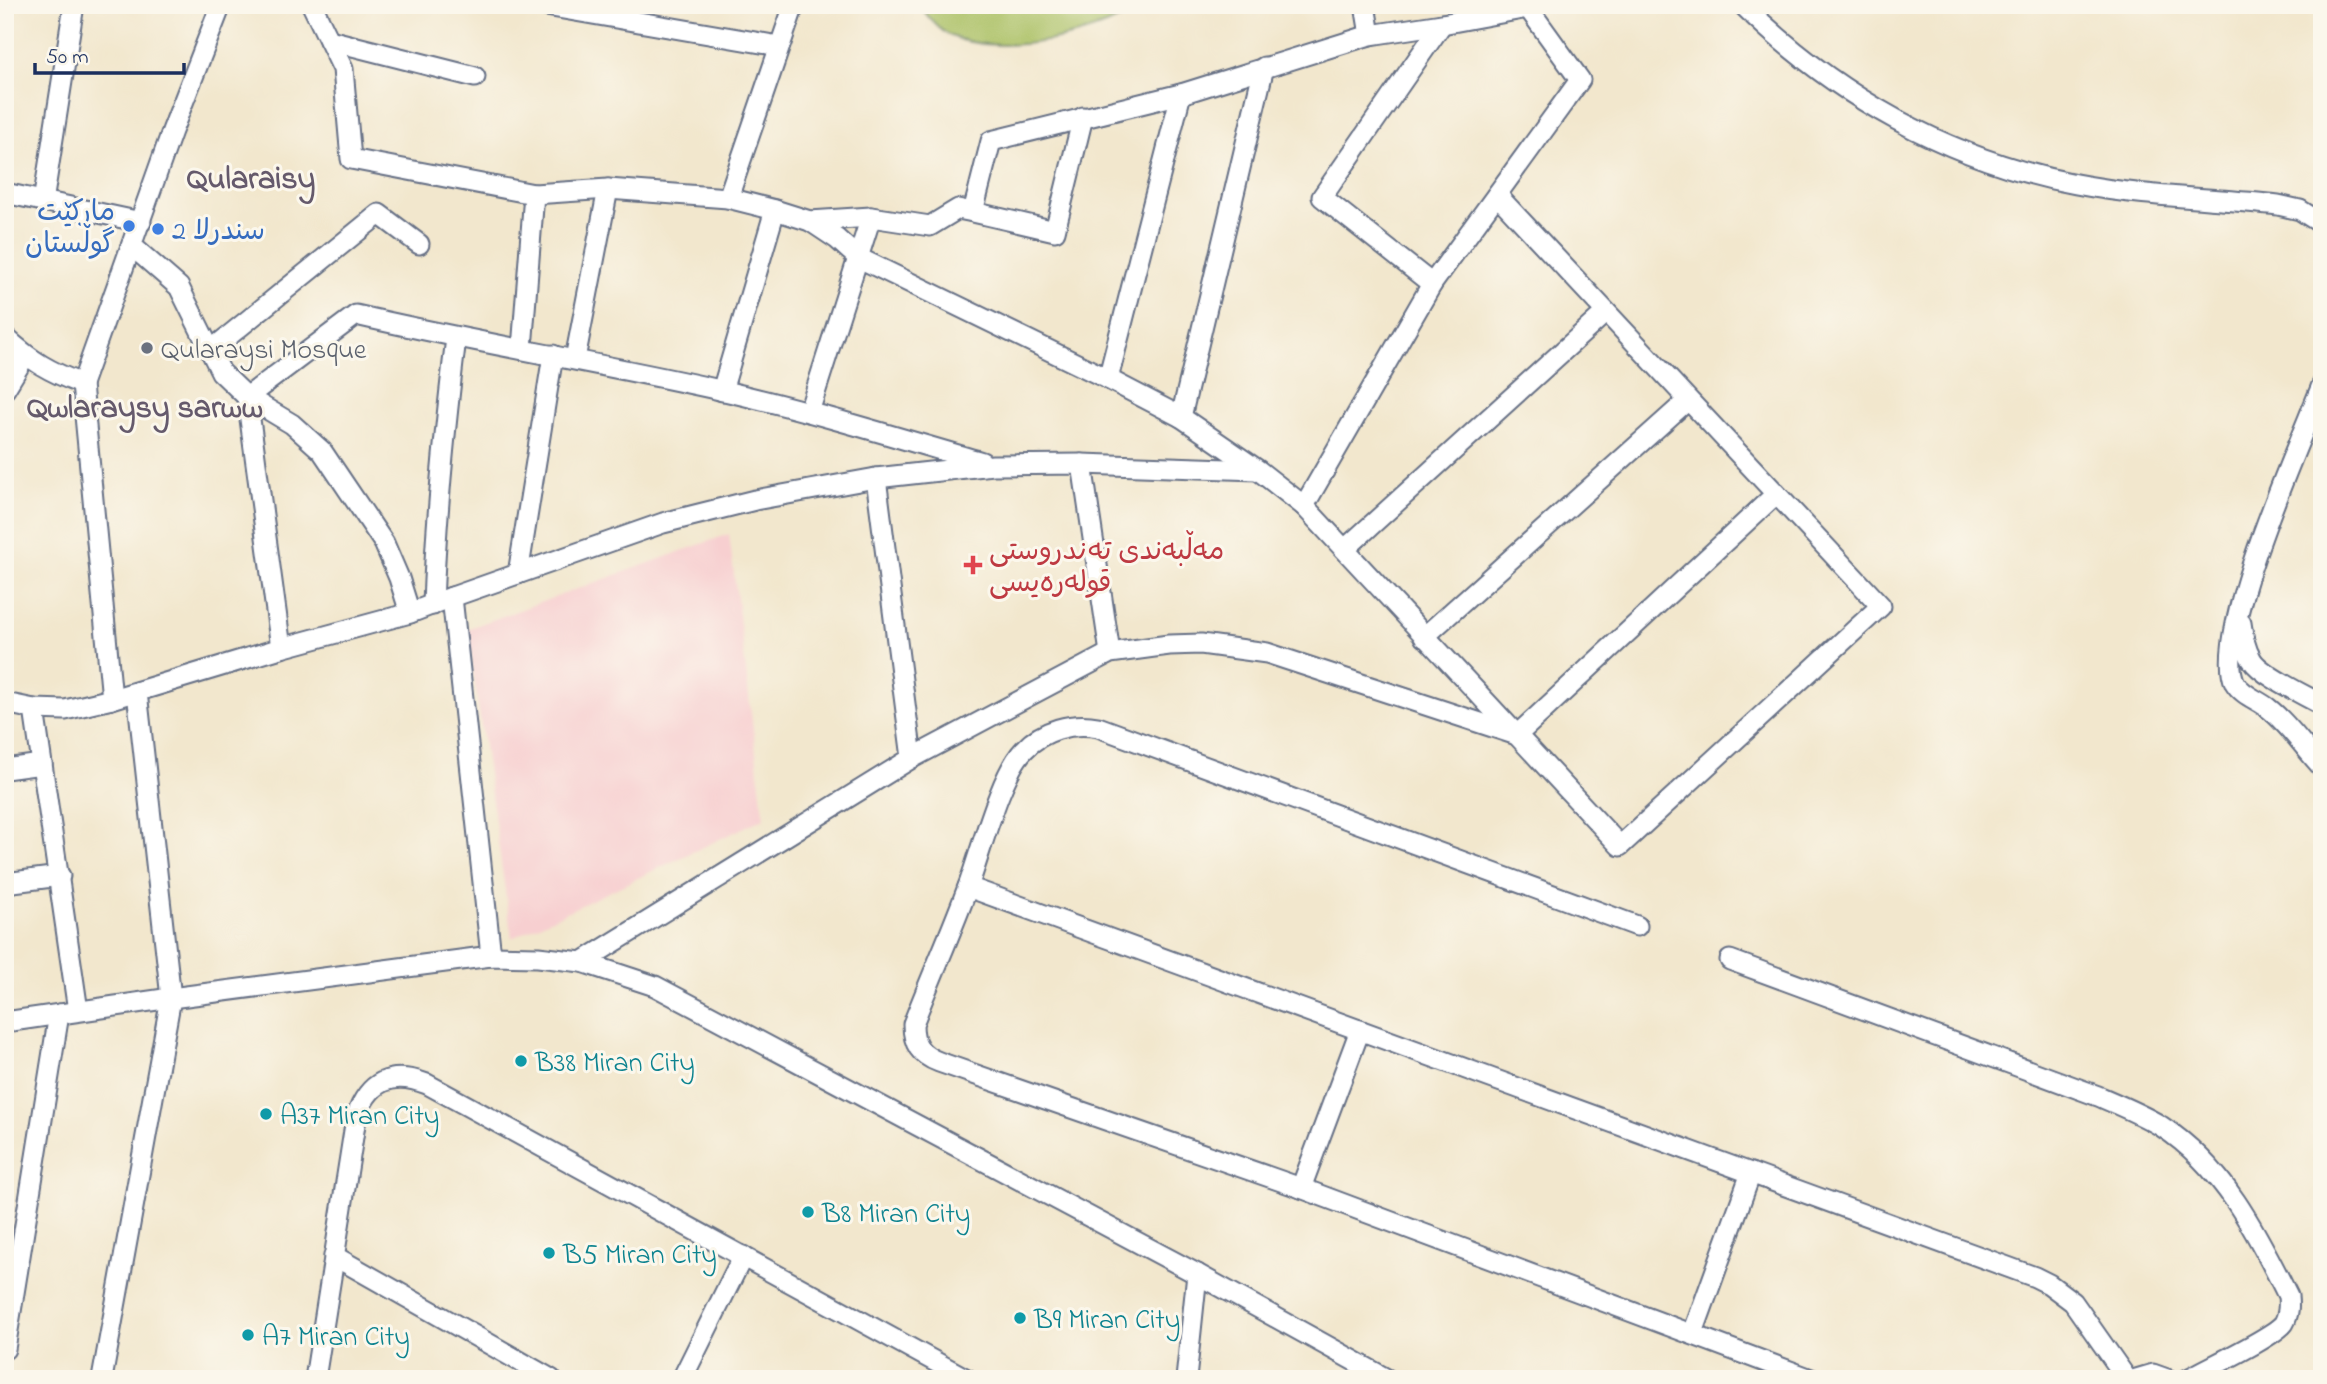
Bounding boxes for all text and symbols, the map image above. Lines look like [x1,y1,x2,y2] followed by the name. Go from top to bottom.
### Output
[35,32,184,76] scale bar
[46,43,89,73] text: 50 m
[187,157,315,205] district label: Qularaisy
[25,193,115,266] place label: مارکێت گوڵستان
[172,212,265,253] place label: سندرلا 2
[121,218,137,234] marker: مارکێت گوڵستان
[150,221,166,237] marker: سندرلا 2
[161,331,367,372] place label: Qularaysi Mosque
[139,340,155,356] marker: Qularaysi Mosque
[27,386,263,434] district label: Qwlaraysy sarww
[989,530,1224,605] place label: مەڵبەندی تەندروستی قولەرەیسی
[963,555,983,575] marker: مەڵبەندی تەندروستی قولەرەیسی
[534,1044,695,1085] place label: B38 Miran City
[513,1053,529,1069] marker: B38 Miran City
[280,1097,439,1138] place label: A37 Miran City
[258,1106,274,1122] marker: A37 Miran City
[821,1195,970,1236] place label: B8 Miran City
[800,1204,816,1220] marker: B8 Miran City
[562,1236,717,1277] place label: B5 Miran City
[541,1245,557,1261] marker: B5 Miran City
[1033,1301,1180,1342] place label: B9 Miran City
[1012,1310,1028,1326] marker: B9 Miran City
[262,1318,410,1359] place label: A7 Miran City
[240,1327,256,1343] marker: A7 Miran City

